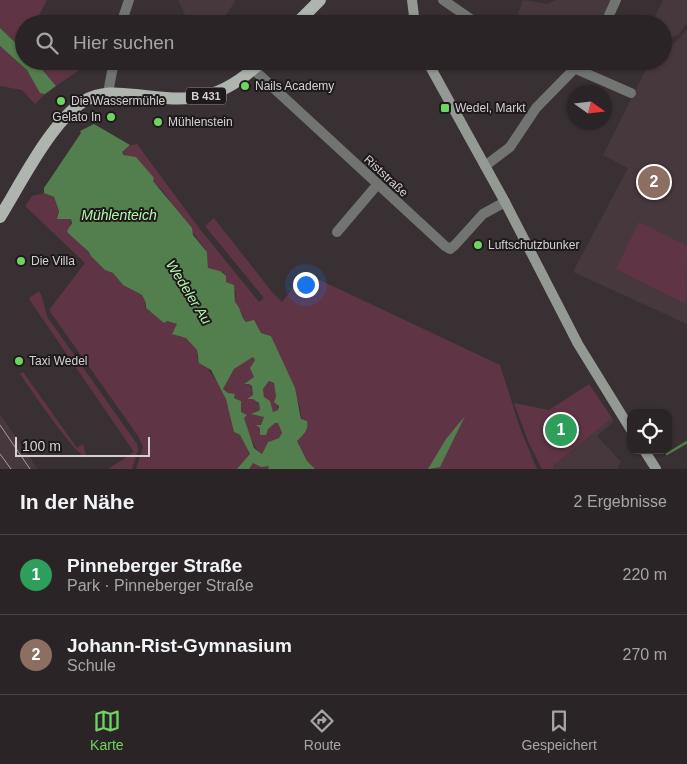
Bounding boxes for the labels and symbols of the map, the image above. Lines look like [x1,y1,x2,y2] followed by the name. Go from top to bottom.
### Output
[255,79,334,93] place label: Nails Academy
[239,80,251,92] marker: Nails Academy
[567,85,612,130] north arrow
[186,88,226,104] road number: B 431
[71,94,166,108] place label: Die Wassermühle
[55,95,67,107] marker: Die Wassermühle
[455,101,526,115] place label: Wedel, Markt
[439,102,451,114] marker: Wedel, Markt
[52,110,101,124] place label: Gelato In
[105,111,117,123] marker: Gelato In
[168,115,233,129] place label: Mühlenstein
[152,116,164,128] marker: Mühlenstein
[361,152,411,200] street label: Riststraße
[638,163,670,201] pin: 2
[81,207,157,223] water label: Mühlenteich
[488,238,579,252] place label: Luftschutzbunker
[472,239,484,251] marker: Luftschutzbunker
[31,254,75,268] place label: Die Villa
[15,255,27,267] marker: Die Villa
[163,257,215,327] water label: Wedeler Au
[293,272,319,298] your location
[29,354,87,368] place label: Taxi Wedel
[13,355,25,367] marker: Taxi Wedel
[545,411,577,449] pin: 1
[15,434,150,457] scale bar

